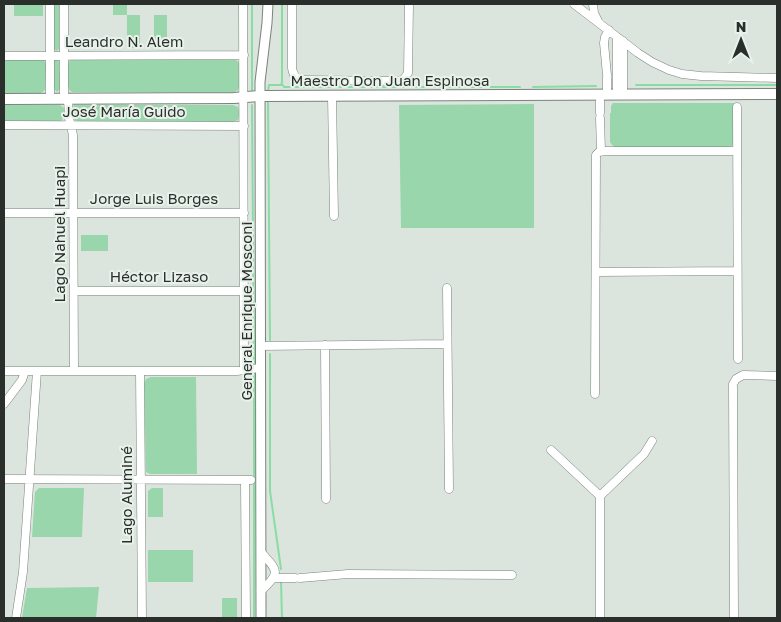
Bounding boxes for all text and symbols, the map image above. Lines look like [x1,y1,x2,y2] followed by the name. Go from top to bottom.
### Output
[716,15,766,65] north arrow
[736,18,746,35] text: N
[65,32,183,50] street label: Leandro N. Alem
[291,71,489,89] street label: Maestro Don Juan Espinosa
[62,102,186,120] street label: José María Guido
[50,166,68,302] street label: Lago Nahuel Huapi
[90,189,218,207] street label: Jorge Luis Borges
[237,221,255,401] street label: General Enrique Mosconi
[110,267,208,285] street label: Héctor Lizaso
[117,446,135,544] street label: Lago Aluminé

